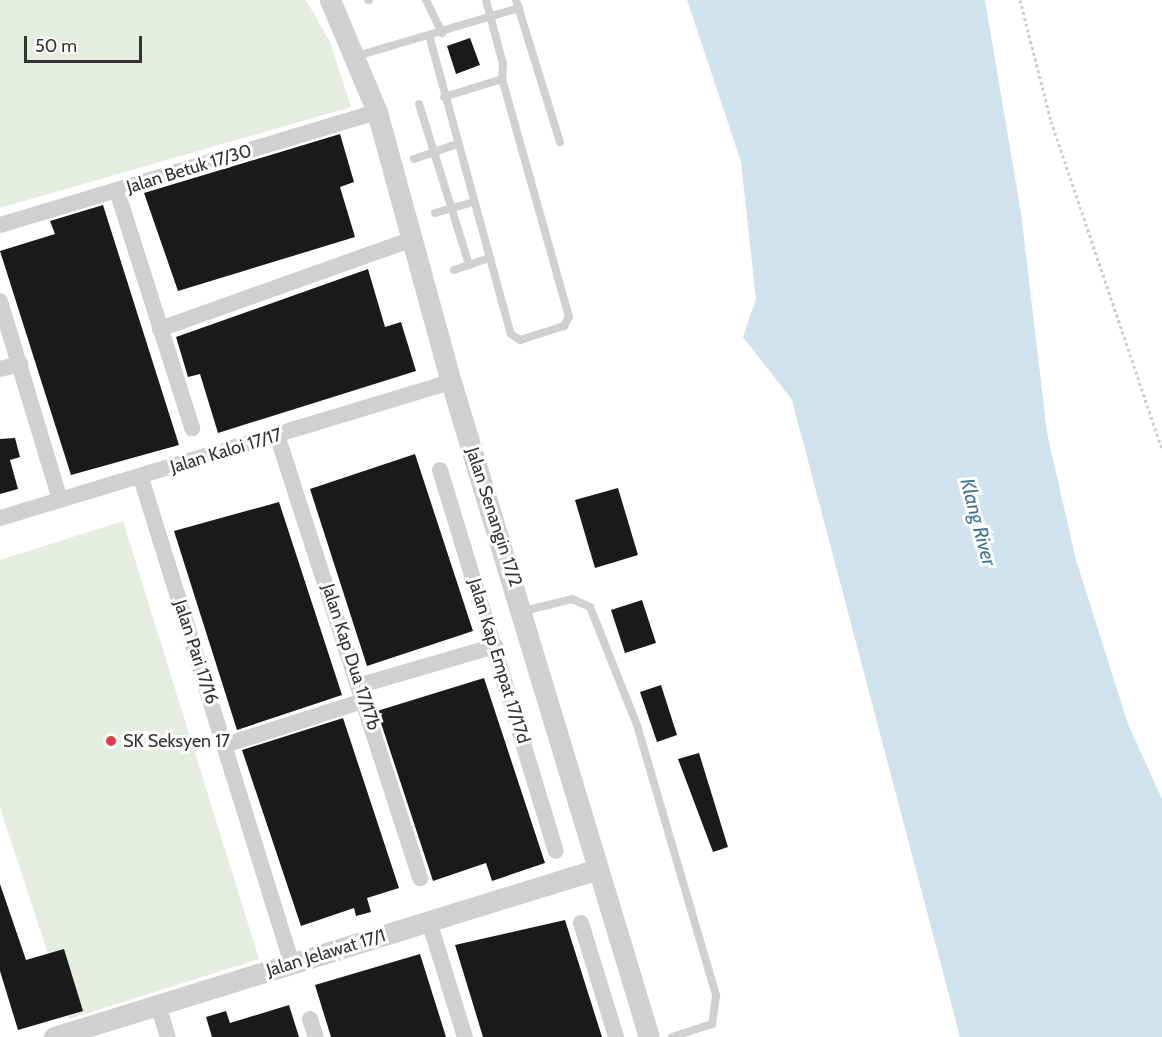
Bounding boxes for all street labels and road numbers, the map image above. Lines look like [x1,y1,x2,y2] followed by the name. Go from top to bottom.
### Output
[124,140,254,198] street label: Jalan Betuk 17/30
[168,424,284,478] street label: Jalan Kaloi 17/17
[461,445,527,589] street label: Jalan Senangin 17/2
[464,576,534,746] street label: Jalan Kap Empat 17/17d
[317,581,385,733] street label: Jalan Kap Dua 17/17b
[169,597,223,707] street label: Jalan Pari 17/16
[264,925,388,981] street label: Jalan Jelawat 17/1

